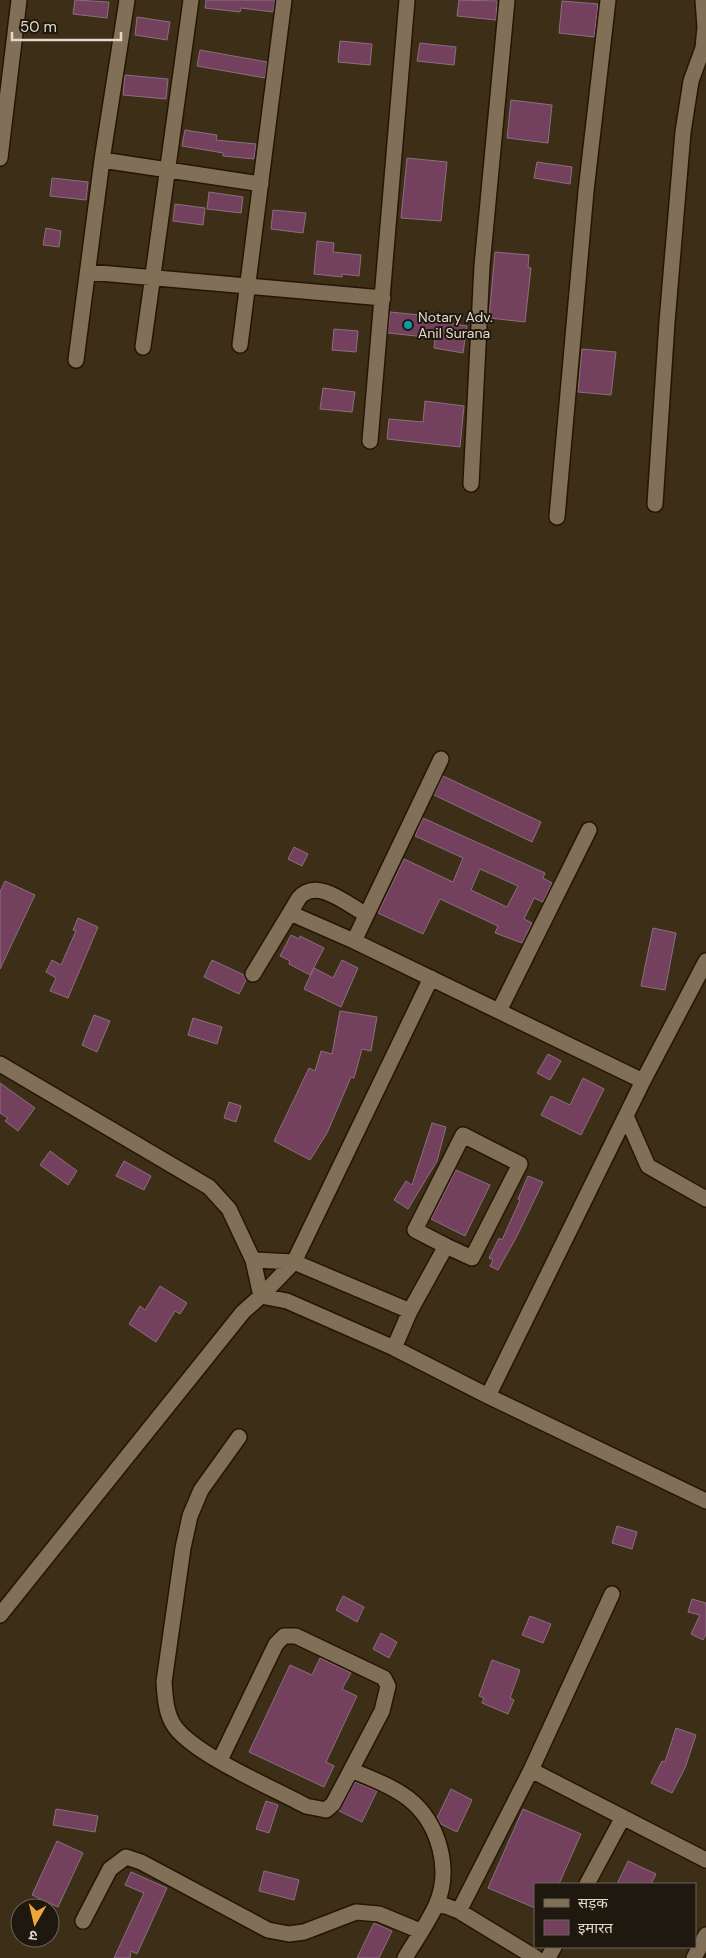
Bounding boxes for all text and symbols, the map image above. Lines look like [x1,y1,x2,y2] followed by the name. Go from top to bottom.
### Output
[12,10,121,42] scale bar
[20,17,57,37] text: 50 m
[418,308,493,342] place label: Notary Adv. Anil Surana
[402,319,414,331] marker: Notary Adv. Anil Surana
[534,1883,696,1948] legend
[578,1893,608,1913] text: सड़क
[10,1898,60,1948] north arrow
[578,1918,613,1938] text: इमारत
[27,1926,39,1945] text: उ

